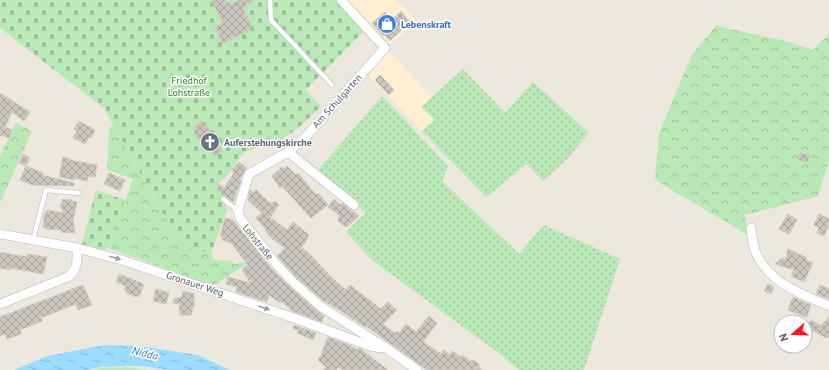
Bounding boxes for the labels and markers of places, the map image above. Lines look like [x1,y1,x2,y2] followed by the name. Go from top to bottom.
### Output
[376,13,398,35] shop icon: Lebenskraft
[401,18,451,31] place label: Lebenskraft
[199,131,221,153] church icon: Auferstehungskirche
[224,136,312,149] place label: Auferstehungskirche

